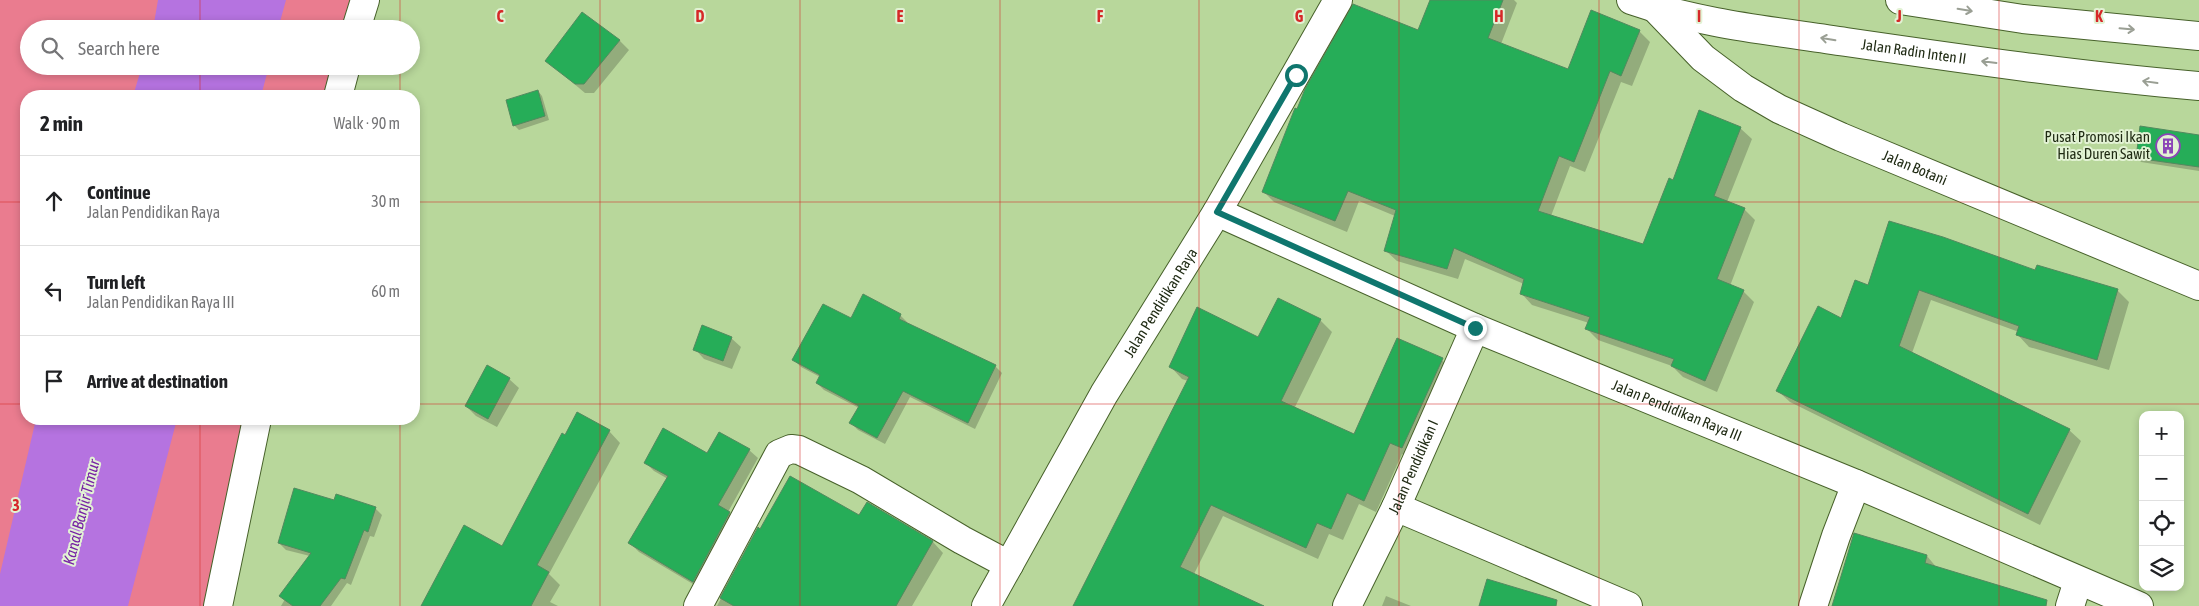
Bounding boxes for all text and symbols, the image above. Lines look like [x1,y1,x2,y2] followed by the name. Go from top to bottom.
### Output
[1957,6,1973,16] one-way arrow
[496,7,504,25] text: C
[696,7,705,25] text: D
[897,7,904,25] text: E
[1097,7,1104,25] text: F
[1295,7,1304,25] text: G
[1494,7,1504,25] text: H
[1697,7,1701,25] text: I
[1895,7,1902,25] text: J
[2095,7,2103,25] text: K
[20,20,420,75] search box
[2118,24,2134,34] one-way arrow
[1821,33,1837,43] one-way arrow
[38,34,66,62] icon: search
[1860,35,1967,67] street label: Jalan Radin Inten II
[78,37,160,59] text: Search here
[1981,57,1997,67] one-way arrow
[1285,64,1308,87] route start
[2143,76,2159,86] one-way arrow
[40,111,83,135] text: 2 min
[334,114,400,132] text: Walk · 90 m
[2045,128,2150,162] place label: Pusat Promosi Ikan Hias Duren Sawit
[2155,133,2181,159] building icon: Pusat Promosi Ikan Hias Duren Sawit
[1880,146,1950,188] street label: Jalan Botani
[87,181,151,203] text: Continue
[40,187,68,215] icon: ahead
[371,192,400,210] text: 30 m
[87,203,220,221] text: Jalan Pendidikan Raya
[1120,245,1200,360] street label: Jalan Pendidikan Raya
[87,271,145,293] text: Turn left
[40,277,68,305] icon: left
[371,282,400,300] text: 60 m
[87,293,235,311] text: Jalan Pendidikan Raya III
[1464,317,1487,340] route end
[40,367,68,395] icon: arrive
[87,370,228,392] text: Arrive at destination
[1610,376,1744,444] street label: Jalan Pendidikan Raya III
[2139,411,2184,591] map controls
[2139,411,2184,456] button: +
[1385,417,1441,517] street label: Jalan Pendidikan I
[59,456,104,567] water label: Kanal Banjir Timur
[2139,456,2184,501] button: −
[12,496,20,514] text: 3
[2139,501,2184,546] button: locate
[2139,546,2184,591] button: layers

